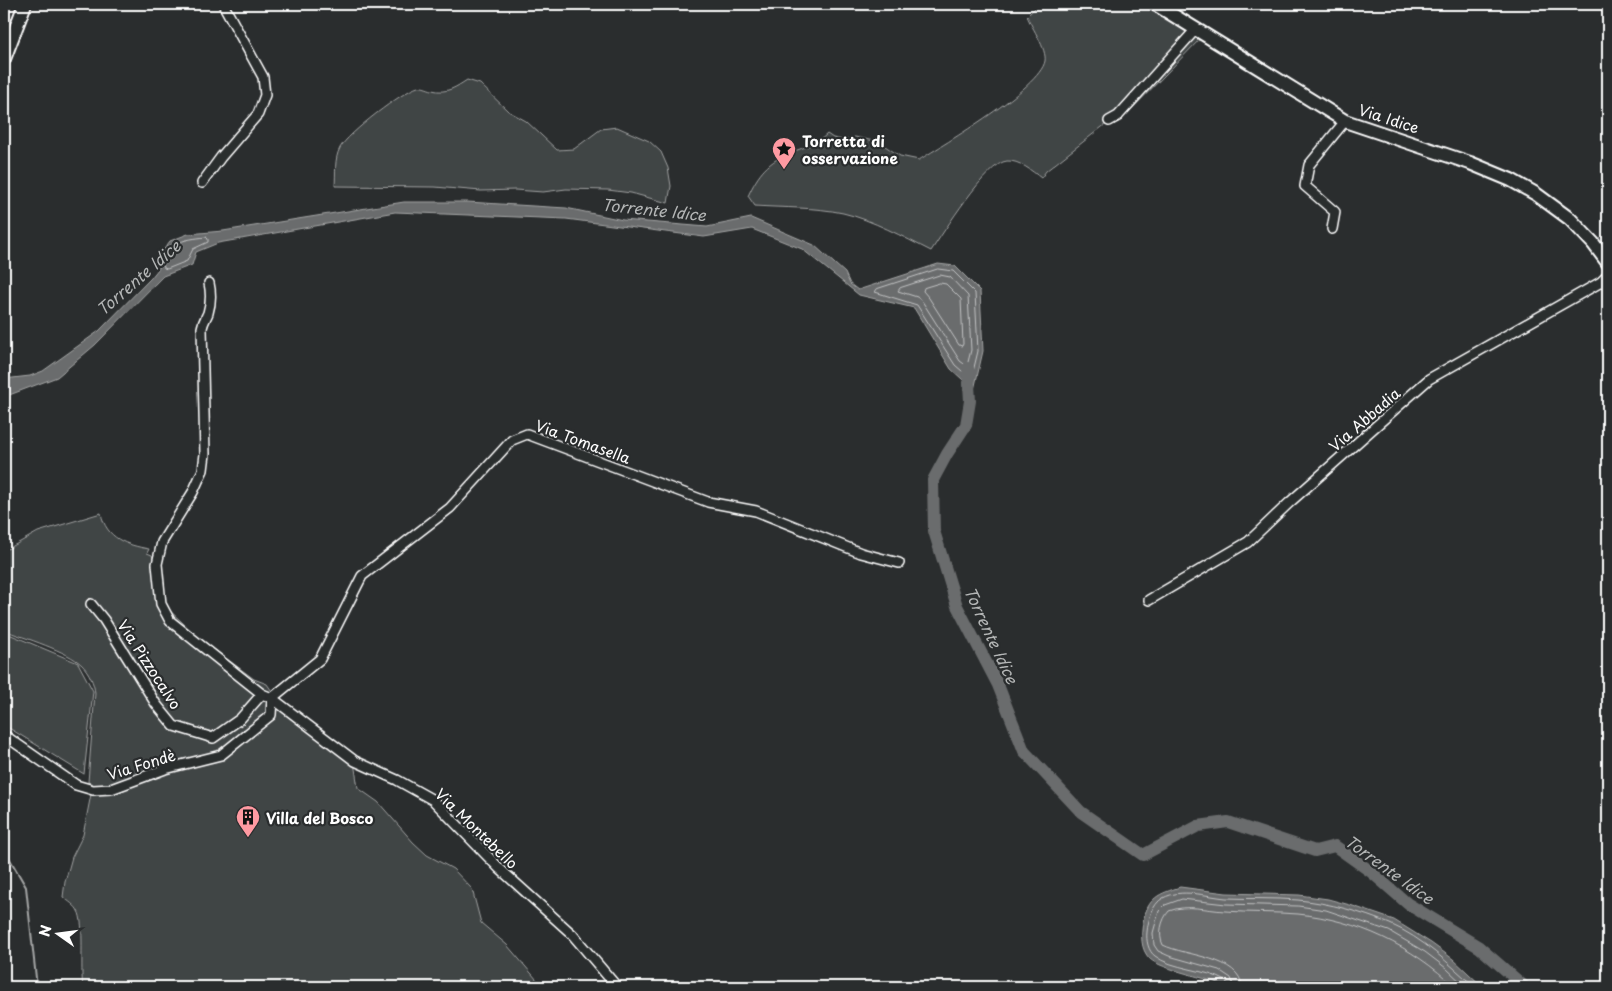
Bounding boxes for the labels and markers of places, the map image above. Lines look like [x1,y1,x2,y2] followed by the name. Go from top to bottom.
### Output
[802,129,898,169] place label: Torretta di osservazione
[771,136,797,170] place icon: Torretta di osservazione
[235,804,261,838] building icon: Villa del Bosco
[266,806,374,829] place label: Villa del Bosco

